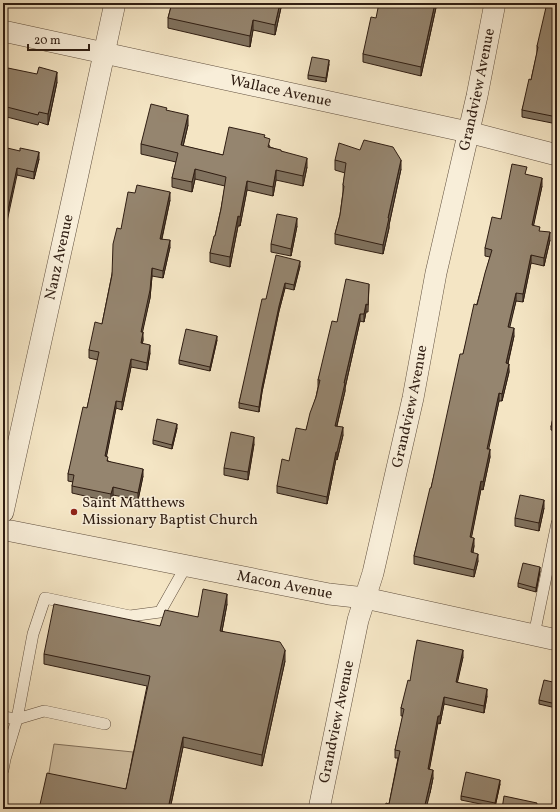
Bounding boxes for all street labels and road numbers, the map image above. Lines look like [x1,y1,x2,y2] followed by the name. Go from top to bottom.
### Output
[454,26,500,153] street label: Grandview Avenue
[228,70,334,113] street label: Wallace Avenue
[40,212,79,302] street label: Nanz Avenue
[387,343,433,470] street label: Grandview Avenue
[235,565,334,605] street label: Macon Avenue
[314,659,360,785] street label: Grandview Avenue

